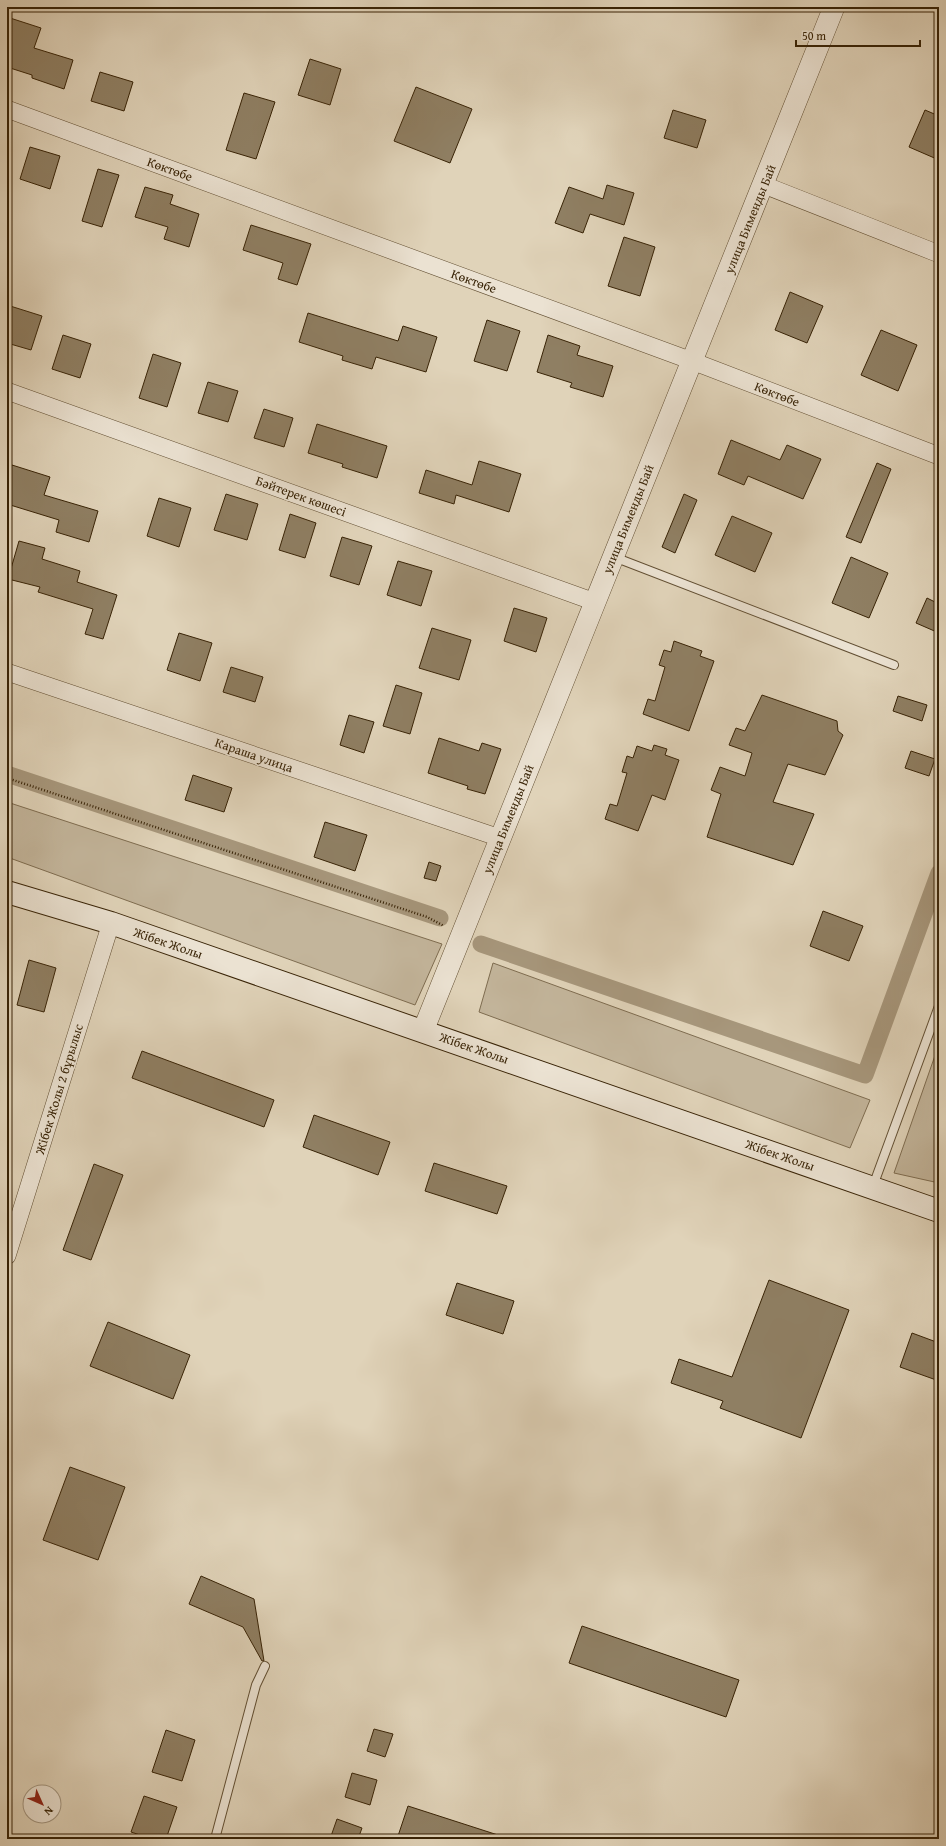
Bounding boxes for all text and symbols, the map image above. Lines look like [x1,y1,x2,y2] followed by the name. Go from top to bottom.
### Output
[796,22,920,48] scale bar
[802,27,826,44] text: 50 m
[145,152,195,186] street label: Көктөбе
[719,161,781,277] street label: улица Бименды Бай
[449,264,499,298] street label: Көктөбе
[752,377,802,411] street label: Көктөбе
[597,461,659,577] street label: улица Бименды Бай
[253,471,349,521] street label: Бәйтерек көшесі
[212,733,296,777] street label: Караша улица
[477,761,539,877] street label: улица Бименды Бай
[130,922,205,964] street label: Жібек Жолы
[30,1021,88,1158] street label: Жібек Жолы 2 бұрылыс
[436,1027,511,1069] street label: Жібек Жолы
[742,1134,817,1176] street label: Жібек Жолы
[22,1784,62,1824] north arrow
[40,1803,57,1820] text: N

